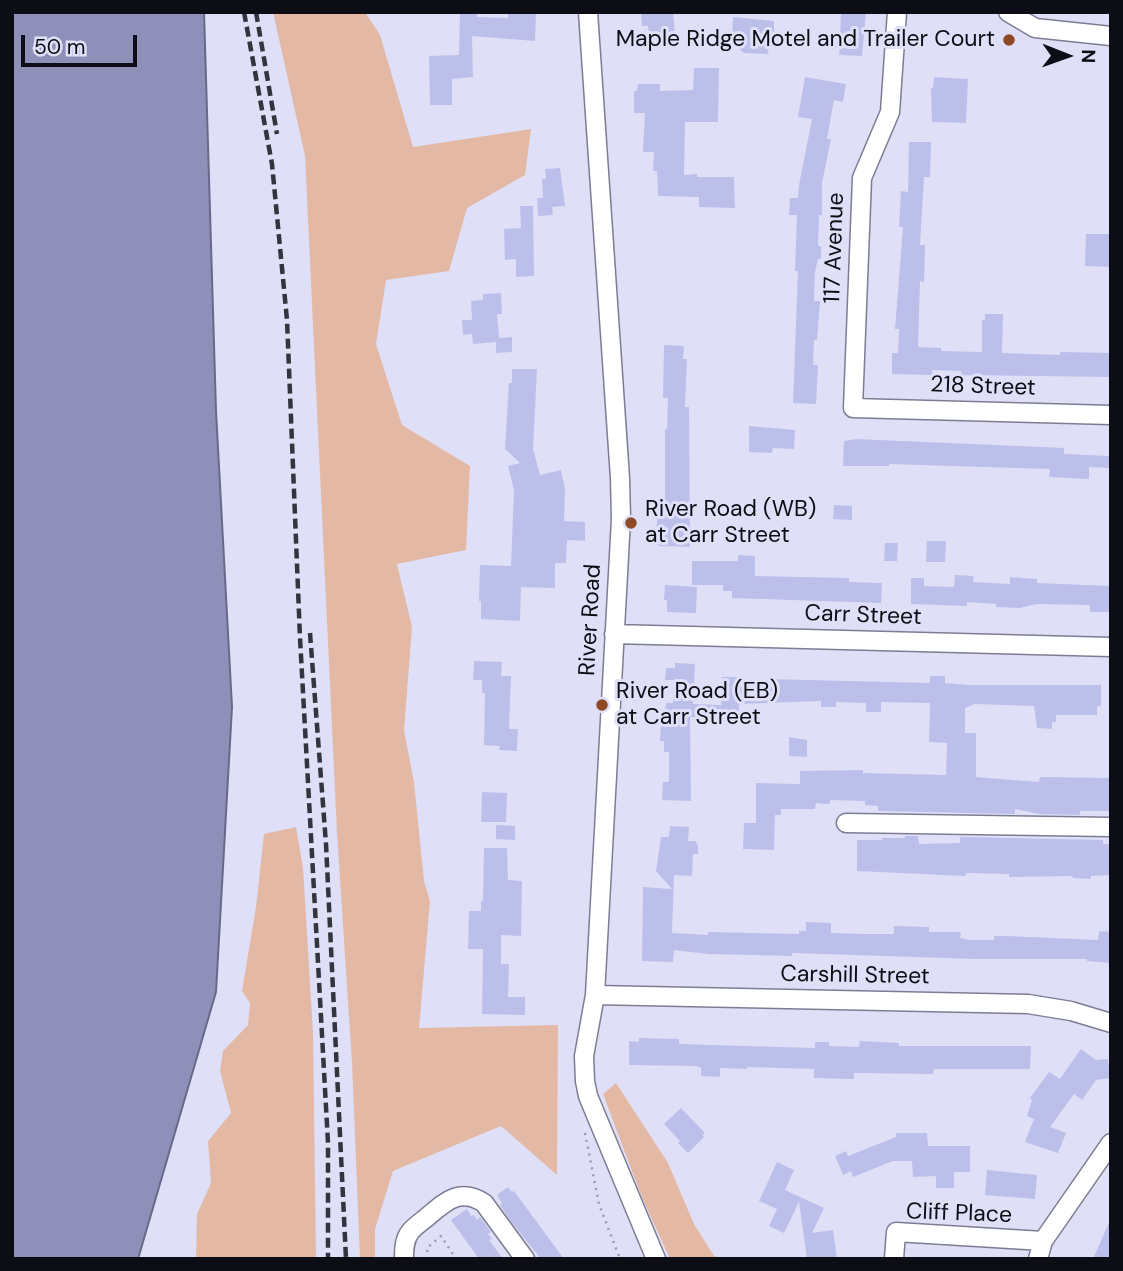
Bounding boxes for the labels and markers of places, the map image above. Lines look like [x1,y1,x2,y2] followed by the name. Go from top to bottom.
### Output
[616,26,995,54] place label: Maple Ridge Motel and Trailer Court
[1001,32,1017,48] marker: Maple Ridge Motel and Trailer Court
[645,496,816,550] place label: River Road (WB) at Carr Street
[623,515,639,531] marker: River Road (WB) at Carr Street
[616,678,778,732] place label: River Road (EB) at Carr Street
[594,697,610,713] marker: River Road (EB) at Carr Street

